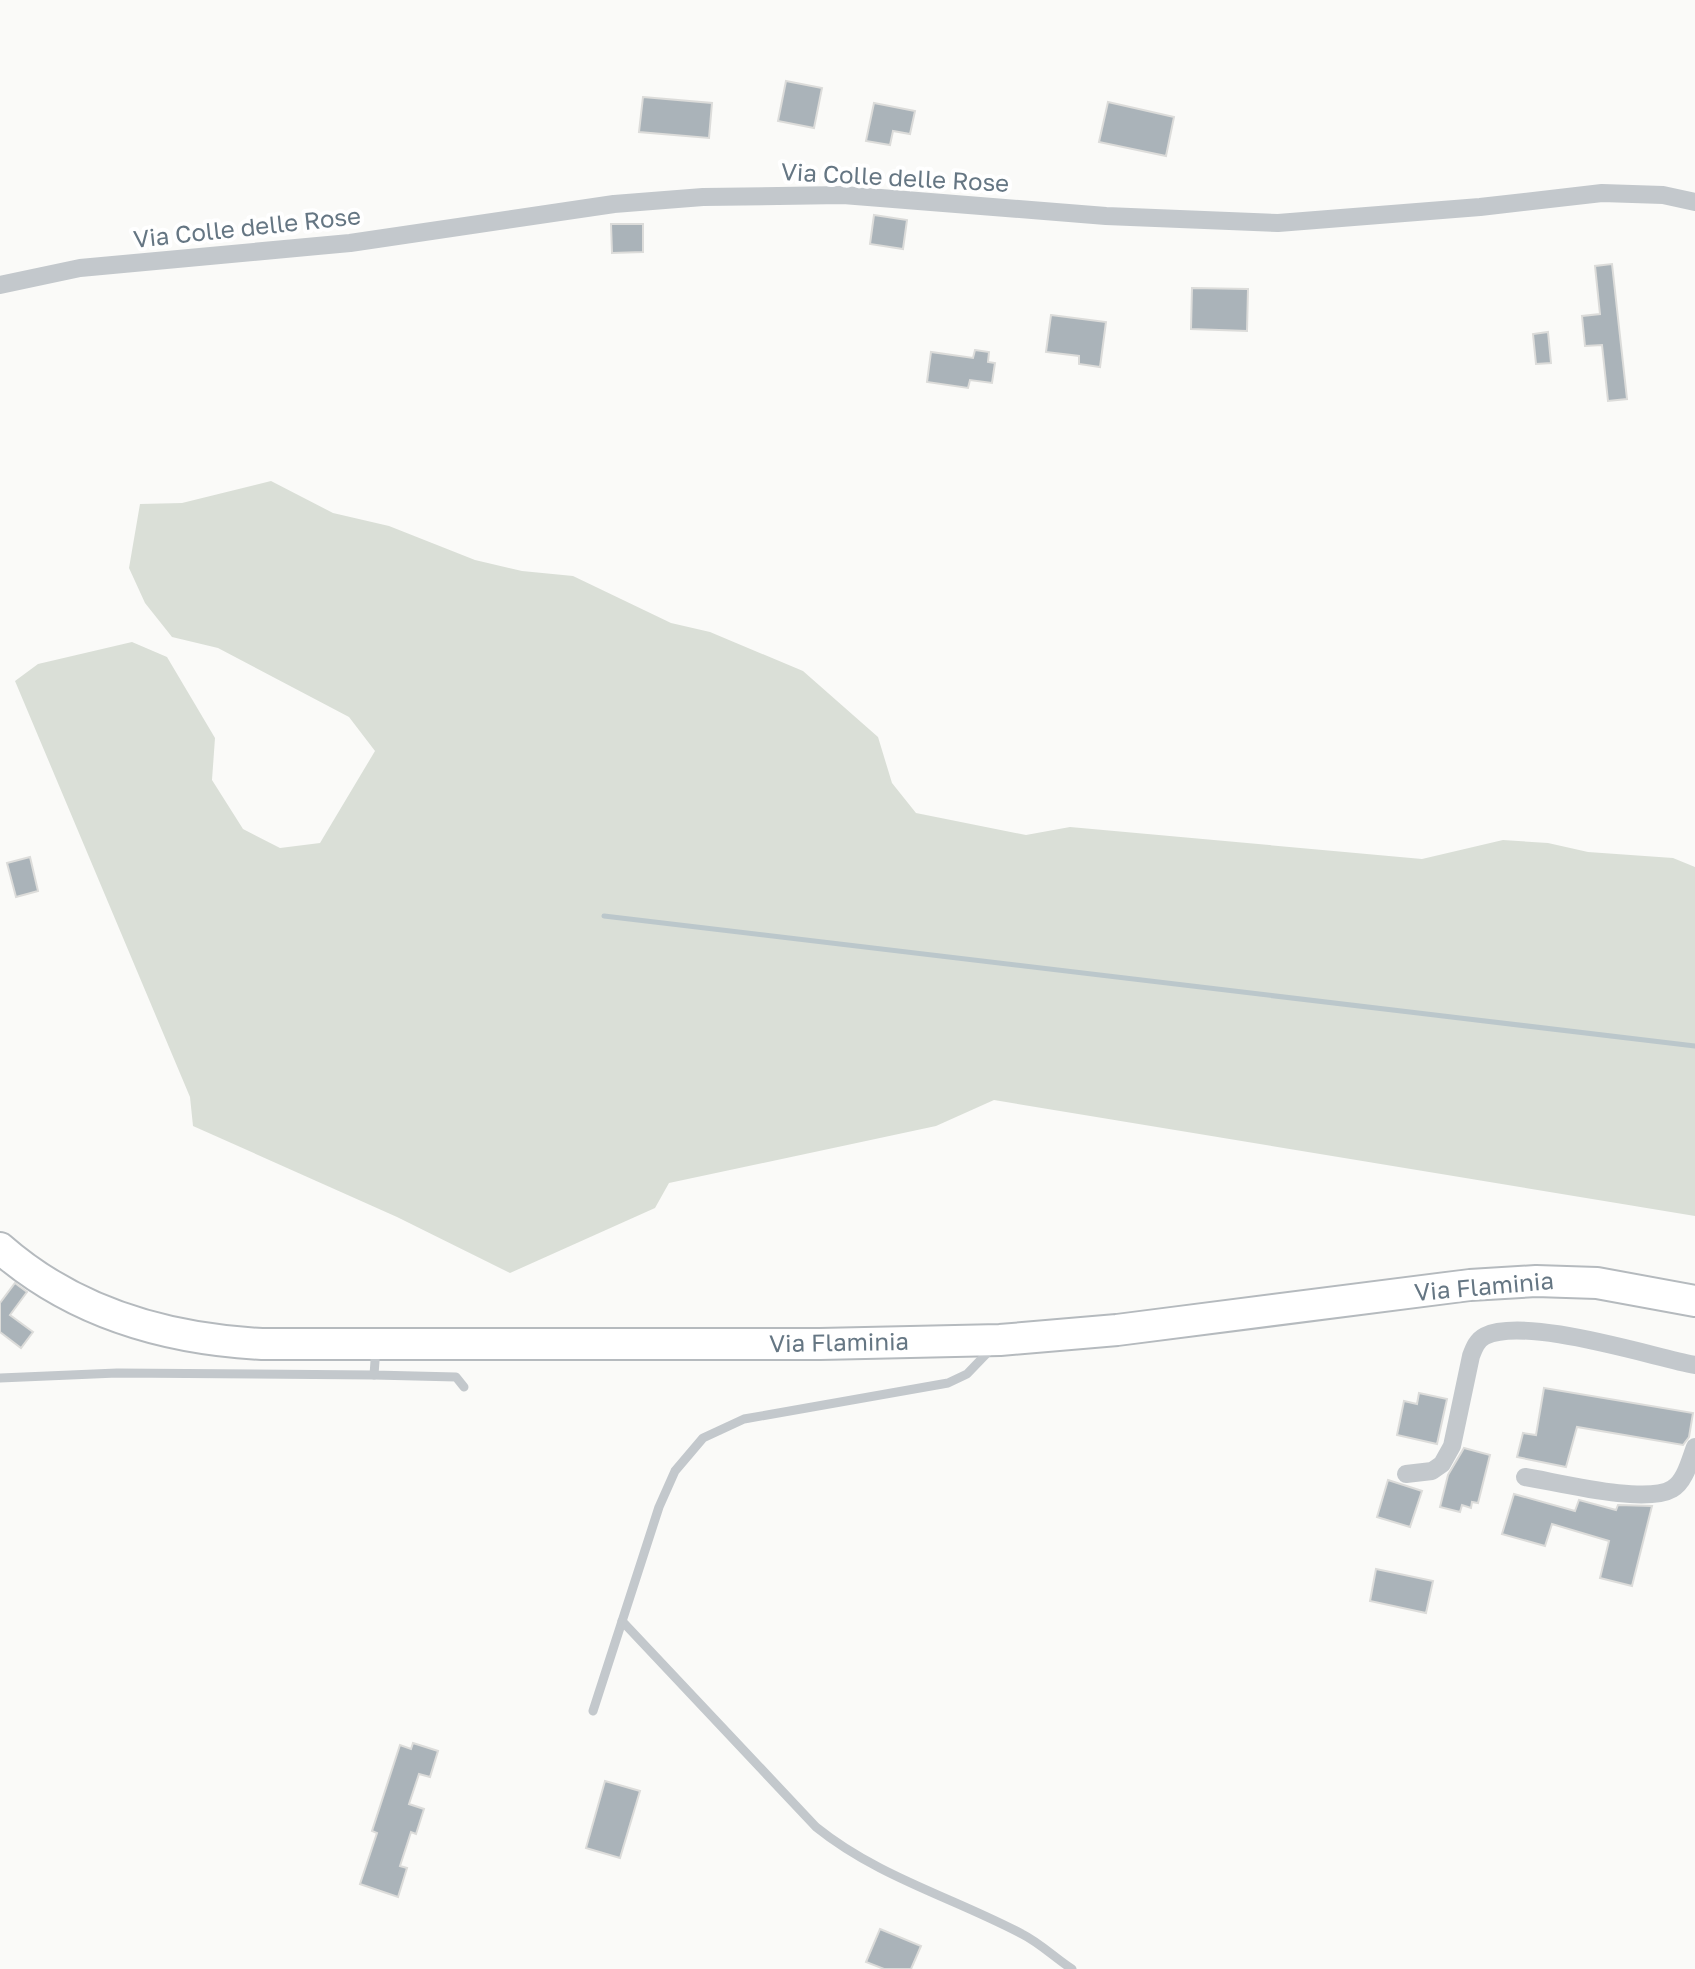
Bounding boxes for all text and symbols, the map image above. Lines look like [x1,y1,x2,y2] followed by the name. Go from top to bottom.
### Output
[780,156,1010,197] street label: Via Colle delle Rose
[132,200,362,253] street label: Via Colle delle Rose
[1413,1265,1555,1306] street label: Via Flaminia
[769,1326,909,1357] street label: Via Flaminia

